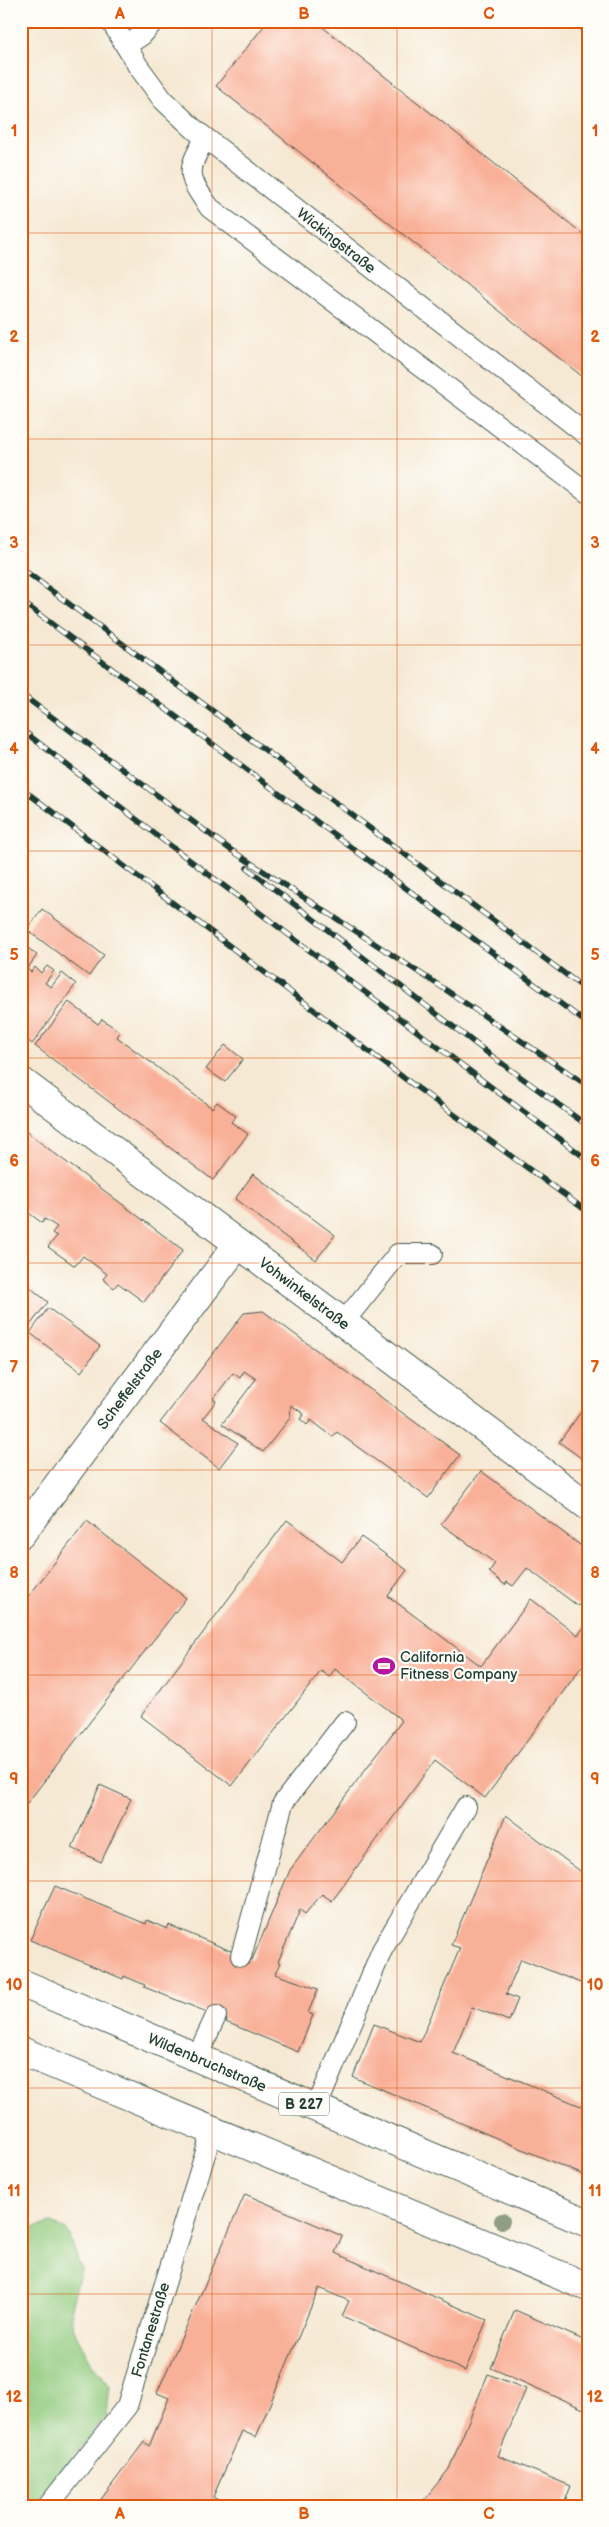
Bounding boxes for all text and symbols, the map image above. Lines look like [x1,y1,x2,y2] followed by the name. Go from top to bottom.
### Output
[114,5,125,24] text: A
[298,5,310,24] text: B
[483,5,495,24] text: C
[11,122,17,141] text: 1
[592,122,598,141] text: 1
[293,204,379,278] street label: Wickingstraße
[9,328,19,347] text: 2
[590,328,600,347] text: 2
[9,534,19,553] text: 3
[590,534,600,553] text: 3
[9,740,19,759] text: 4
[590,740,600,759] text: 4
[9,946,19,965] text: 5
[590,946,600,965] text: 5
[9,1152,19,1171] text: 6
[590,1152,600,1171] text: 6
[255,1254,353,1334] street label: Vohwinkelstraße
[93,1344,167,1433] street label: Scheffelstraße
[10,1358,19,1377] text: 7
[591,1358,600,1377] text: 7
[9,1564,19,1583] text: 8
[590,1564,600,1583] text: 8
[400,1648,518,1684] place label: California Fitness Company
[371,1653,397,1679] sports icon: California Fitness Company
[9,1770,19,1789] text: 9
[590,1770,600,1789] text: 9
[6,1976,22,1995] text: 10
[587,1976,603,1995] text: 10
[145,2029,269,2097] street label: Wildenbruchstraße
[279,2092,329,2116] road number: B 227
[7,2182,21,2201] text: 11
[588,2182,602,2201] text: 11
[128,2280,174,2380] street label: Fontanestraße
[6,2388,23,2407] text: 12
[587,2388,604,2407] text: 12
[114,2505,125,2524] text: A
[298,2505,310,2524] text: B
[483,2505,495,2524] text: C

